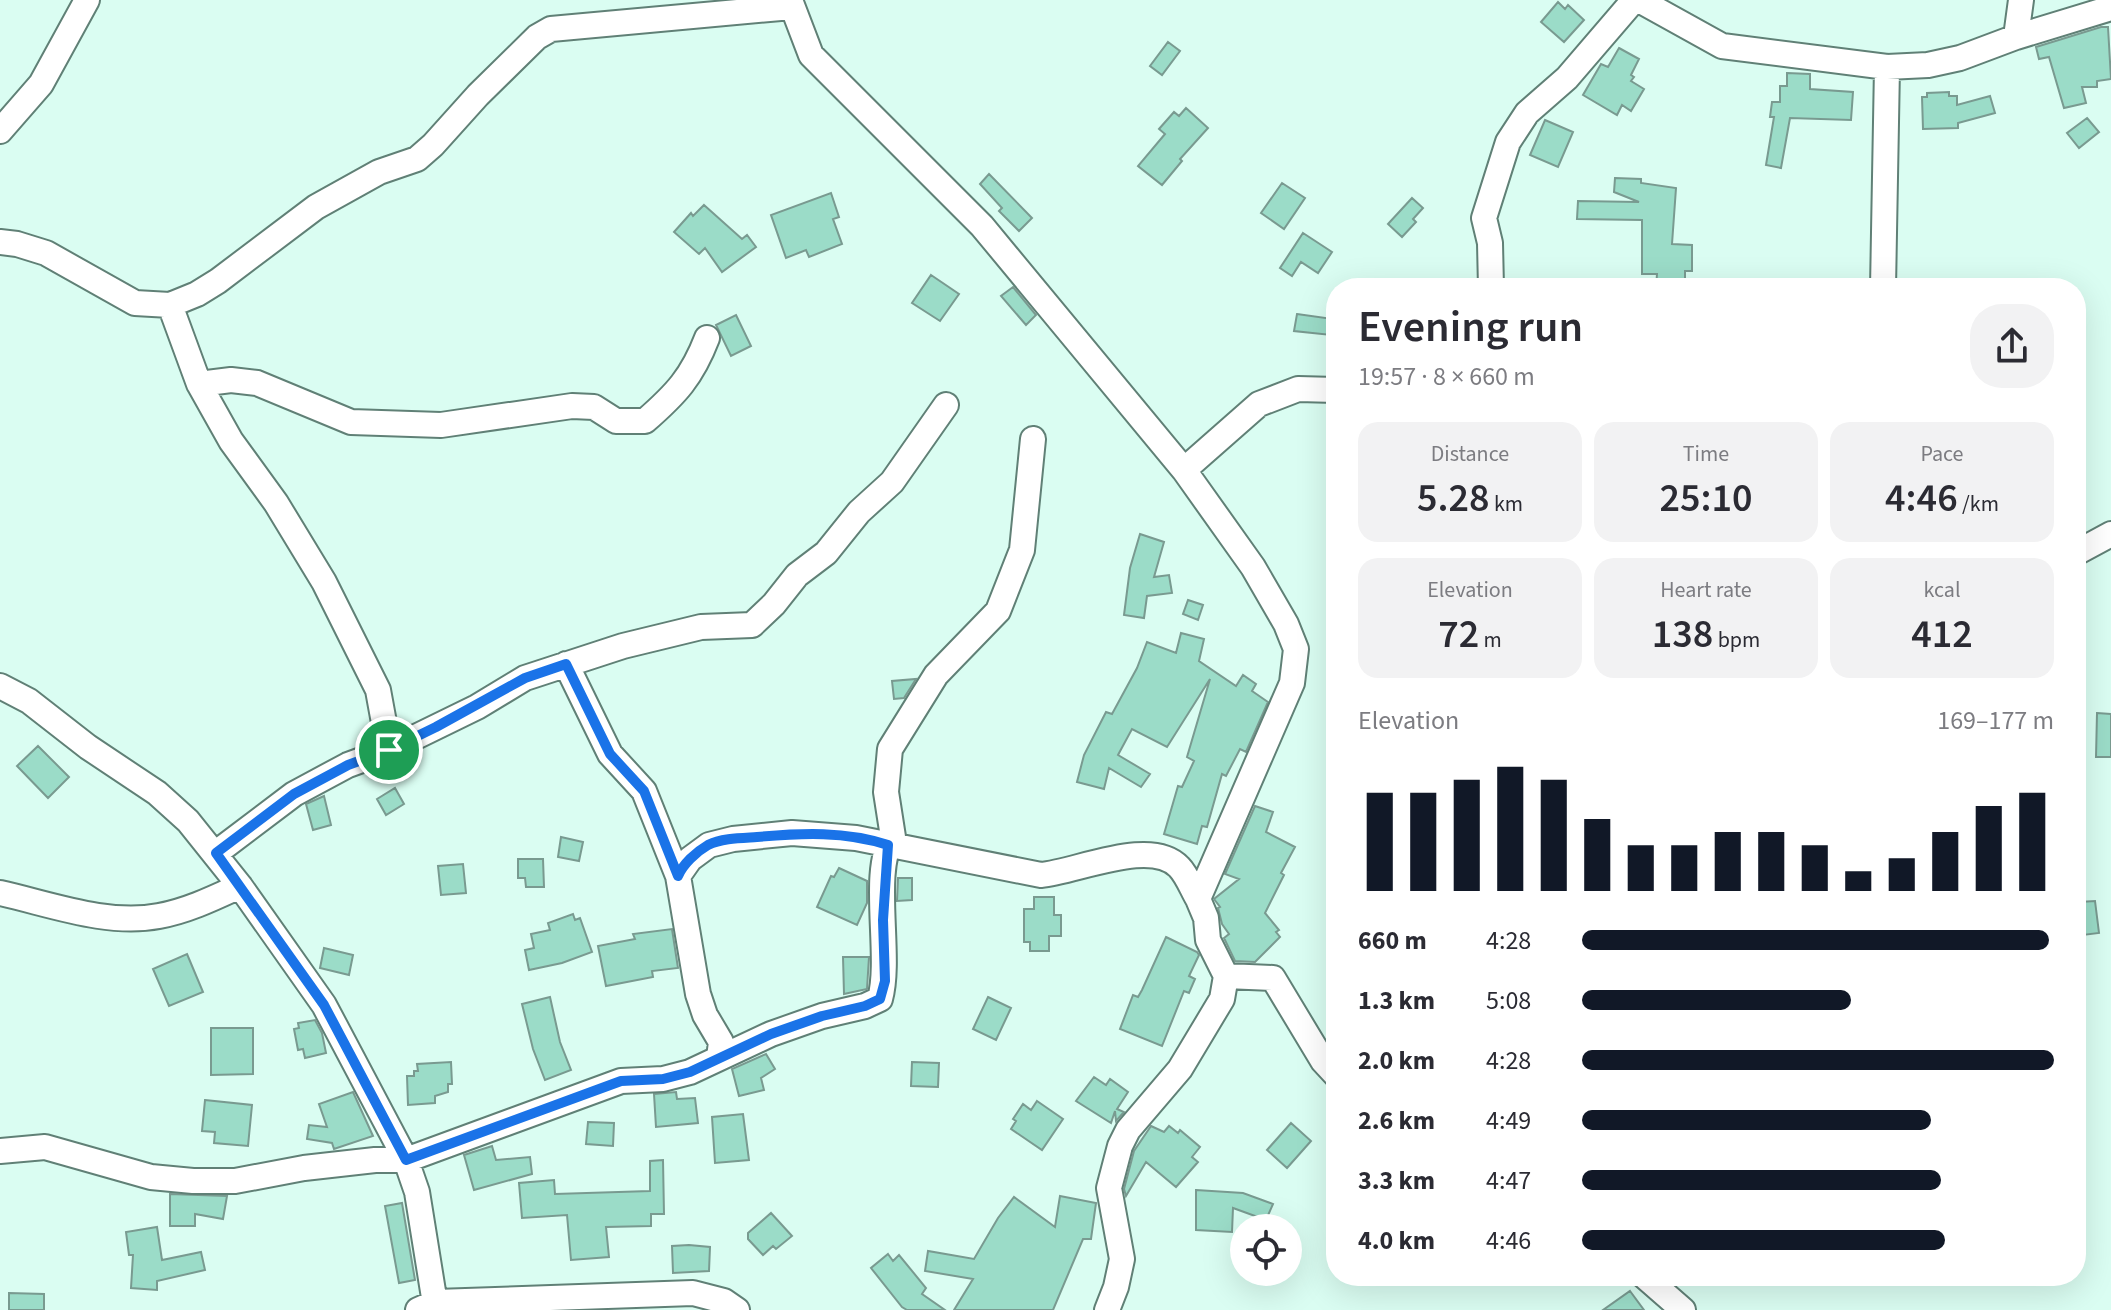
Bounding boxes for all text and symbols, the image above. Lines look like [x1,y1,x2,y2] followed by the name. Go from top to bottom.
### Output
[1358,296,1583,359] text: Evening run
[1970,304,2054,388] button: share
[1358,358,1535,395] text: 19:57 · 8 × 660 m
[1431,438,1509,470] text: Distance
[1683,438,1729,470] text: Time
[1920,438,1964,470] text: Pace
[1417,470,1490,527] text: 5.28
[1659,470,1753,527] text: 25:10
[1885,470,1958,527] text: 4:46
[1490,488,1523,520] text: km
[1958,488,1999,520] text: /km
[1427,574,1513,606] text: Elevation
[1660,574,1752,606] text: Heart rate
[1923,574,1961,606] text: kcal
[1438,606,1479,663] text: 72
[1652,606,1713,663] text: 138
[1911,606,1973,663] text: 412
[1479,624,1502,656] text: m
[1713,624,1760,656] text: bpm
[1358,702,1459,739] text: Elevation
[1937,702,2054,739] text: 169–177 m
[355,716,423,784] pin
[367,728,411,772] icon: arrive
[1358,922,1427,959] text: 660 m
[1486,922,1531,959] text: 4:28
[1358,982,1435,1019] text: 1.3 km
[1486,982,1531,1019] text: 5:08
[1358,1042,1435,1079] text: 2.0 km
[1486,1042,1531,1079] text: 4:28
[1358,1102,1435,1139] text: 2.6 km
[1486,1102,1531,1139] text: 4:49
[1358,1162,1435,1199] text: 3.3 km
[1486,1162,1531,1199] text: 4:47
[1230,1214,1302,1286] map controls
[1230,1214,1302,1286] button: locate
[1358,1222,1435,1259] text: 4.0 km
[1486,1222,1531,1259] text: 4:46

